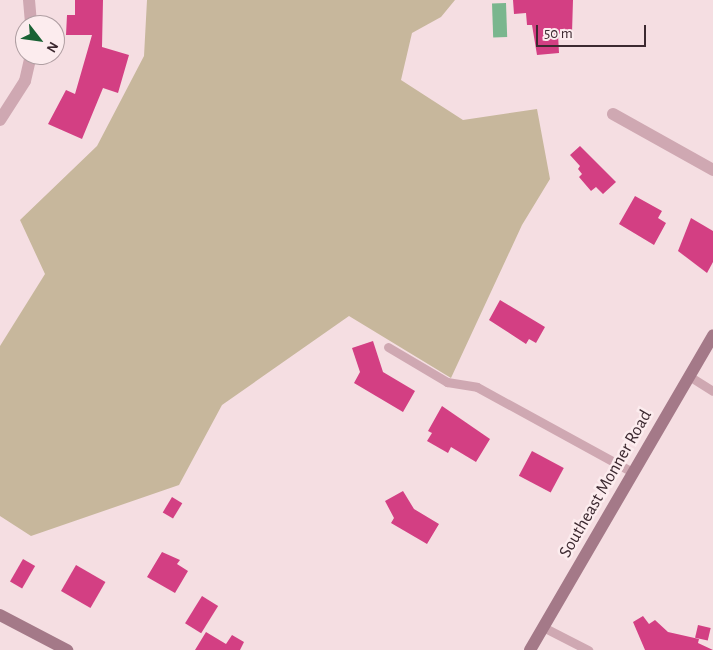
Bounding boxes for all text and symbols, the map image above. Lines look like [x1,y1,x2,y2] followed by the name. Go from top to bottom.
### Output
[15,15,65,65] north arrow
[538,15,648,47] scale bar
[544,26,573,41] text: 50 m
[44,39,61,55] text: N
[555,406,657,562] street label: Southeast Monner Road

